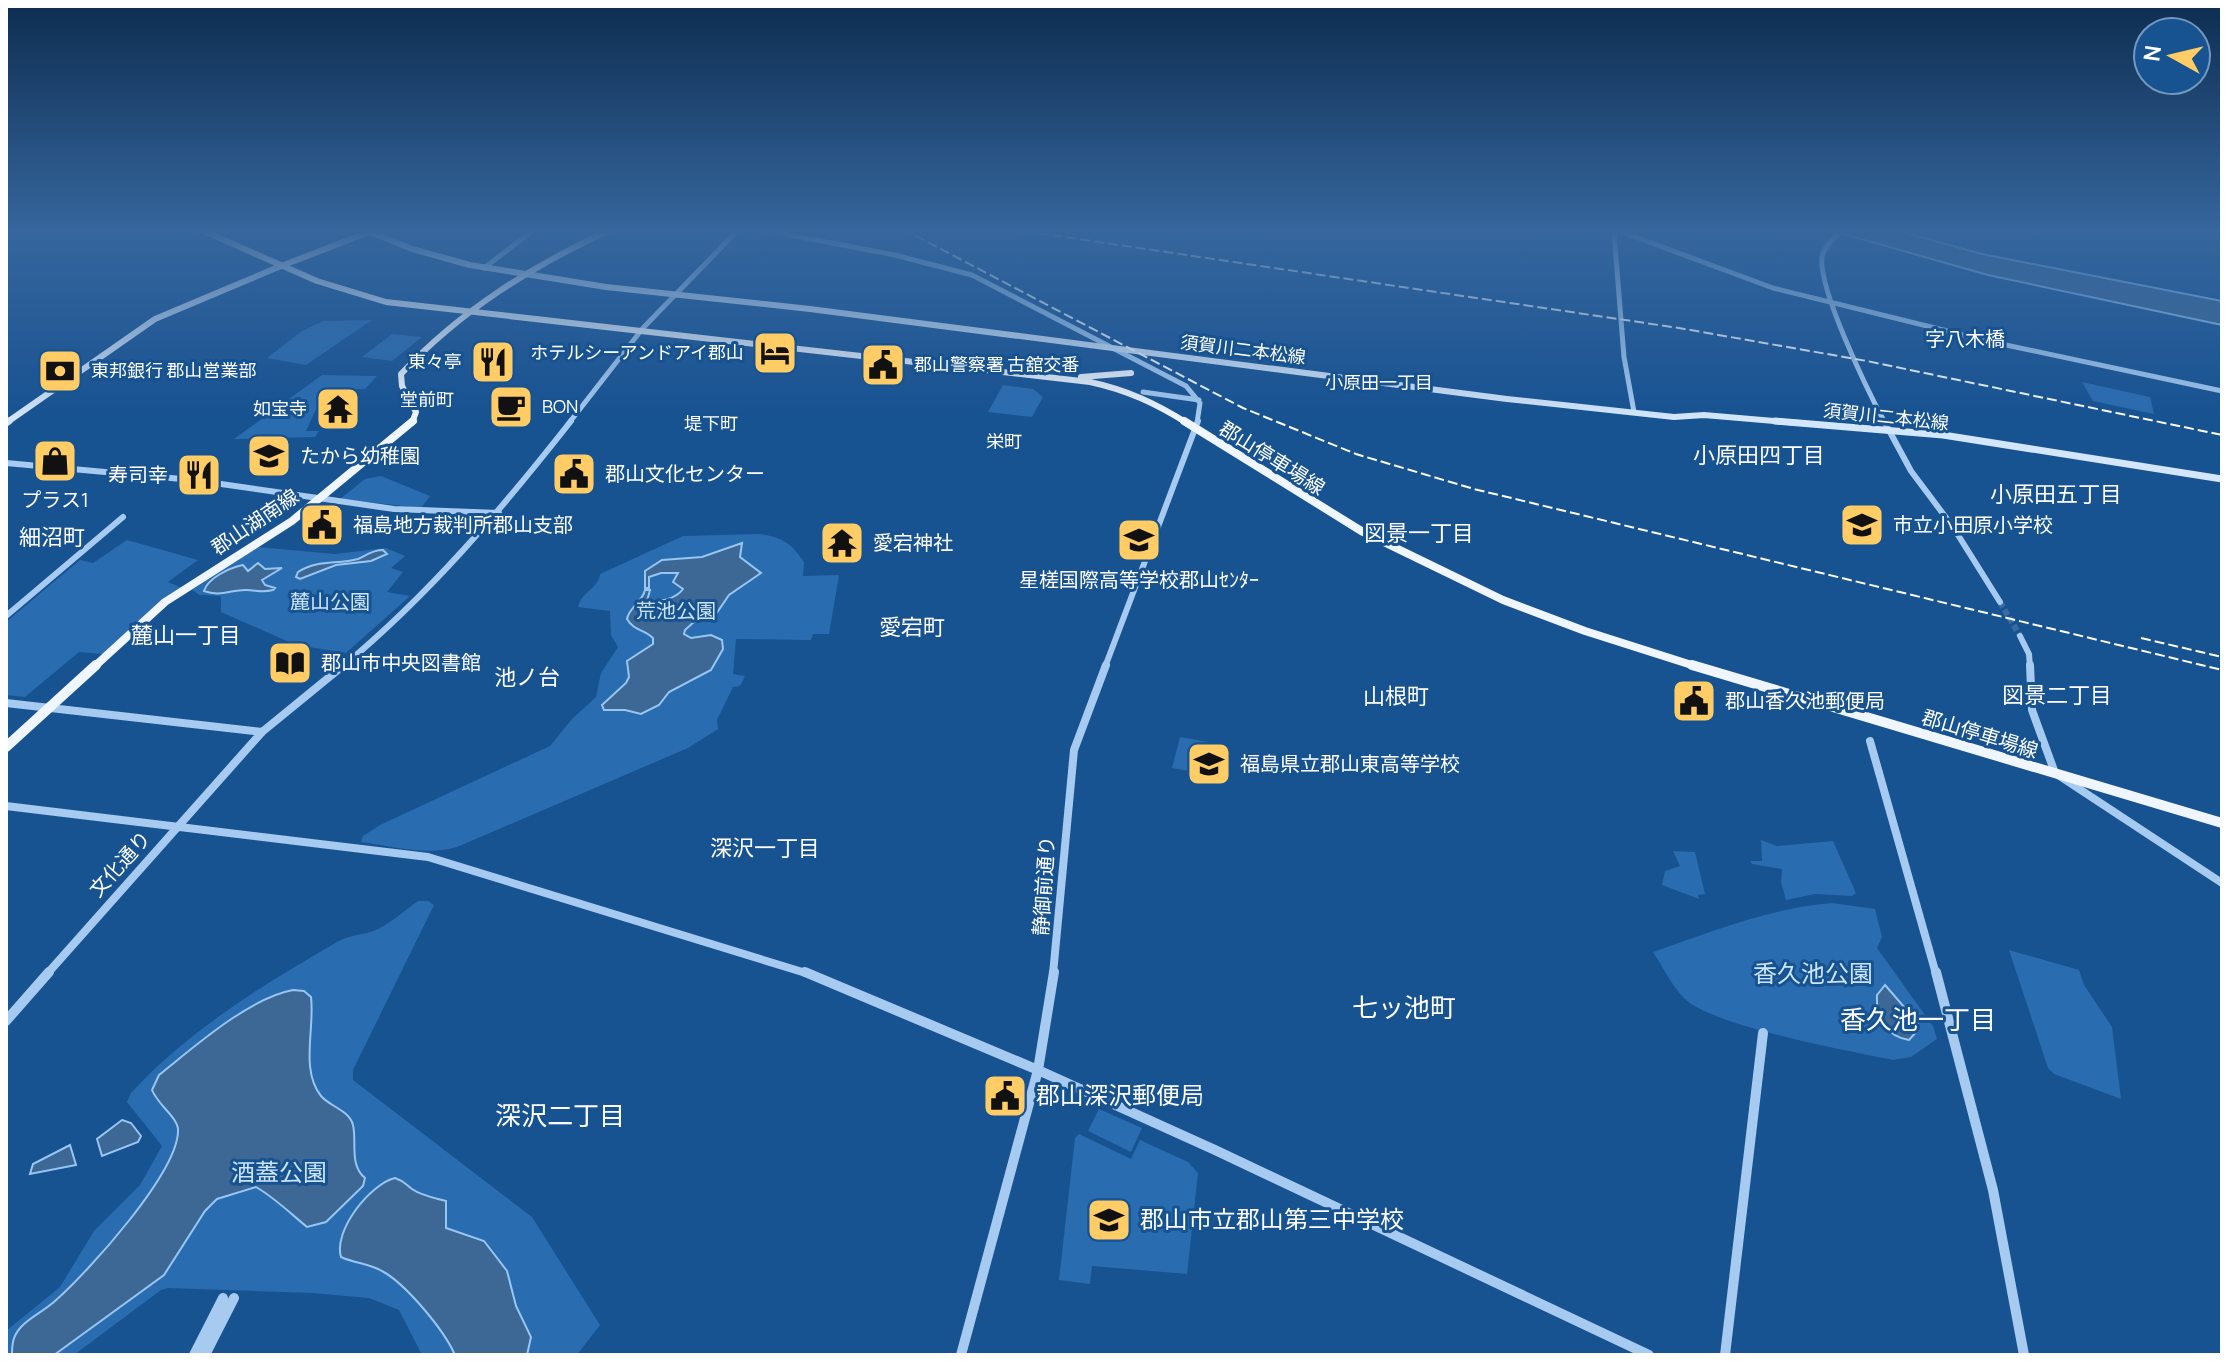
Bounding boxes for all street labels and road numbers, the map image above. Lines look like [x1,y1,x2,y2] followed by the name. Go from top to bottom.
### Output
[1179,329,1307,369] street label: 須賀川二本松線
[1822,397,1950,435] street label: 須賀川二本松線
[1214,414,1330,501] street label: 郡山停車場線
[206,482,304,561] street label: 郡山湖南線
[1919,703,2041,764] street label: 郡山停車場線
[83,825,156,902] street label: 文化通り
[1027,835,1060,937] street label: 静御前通り

